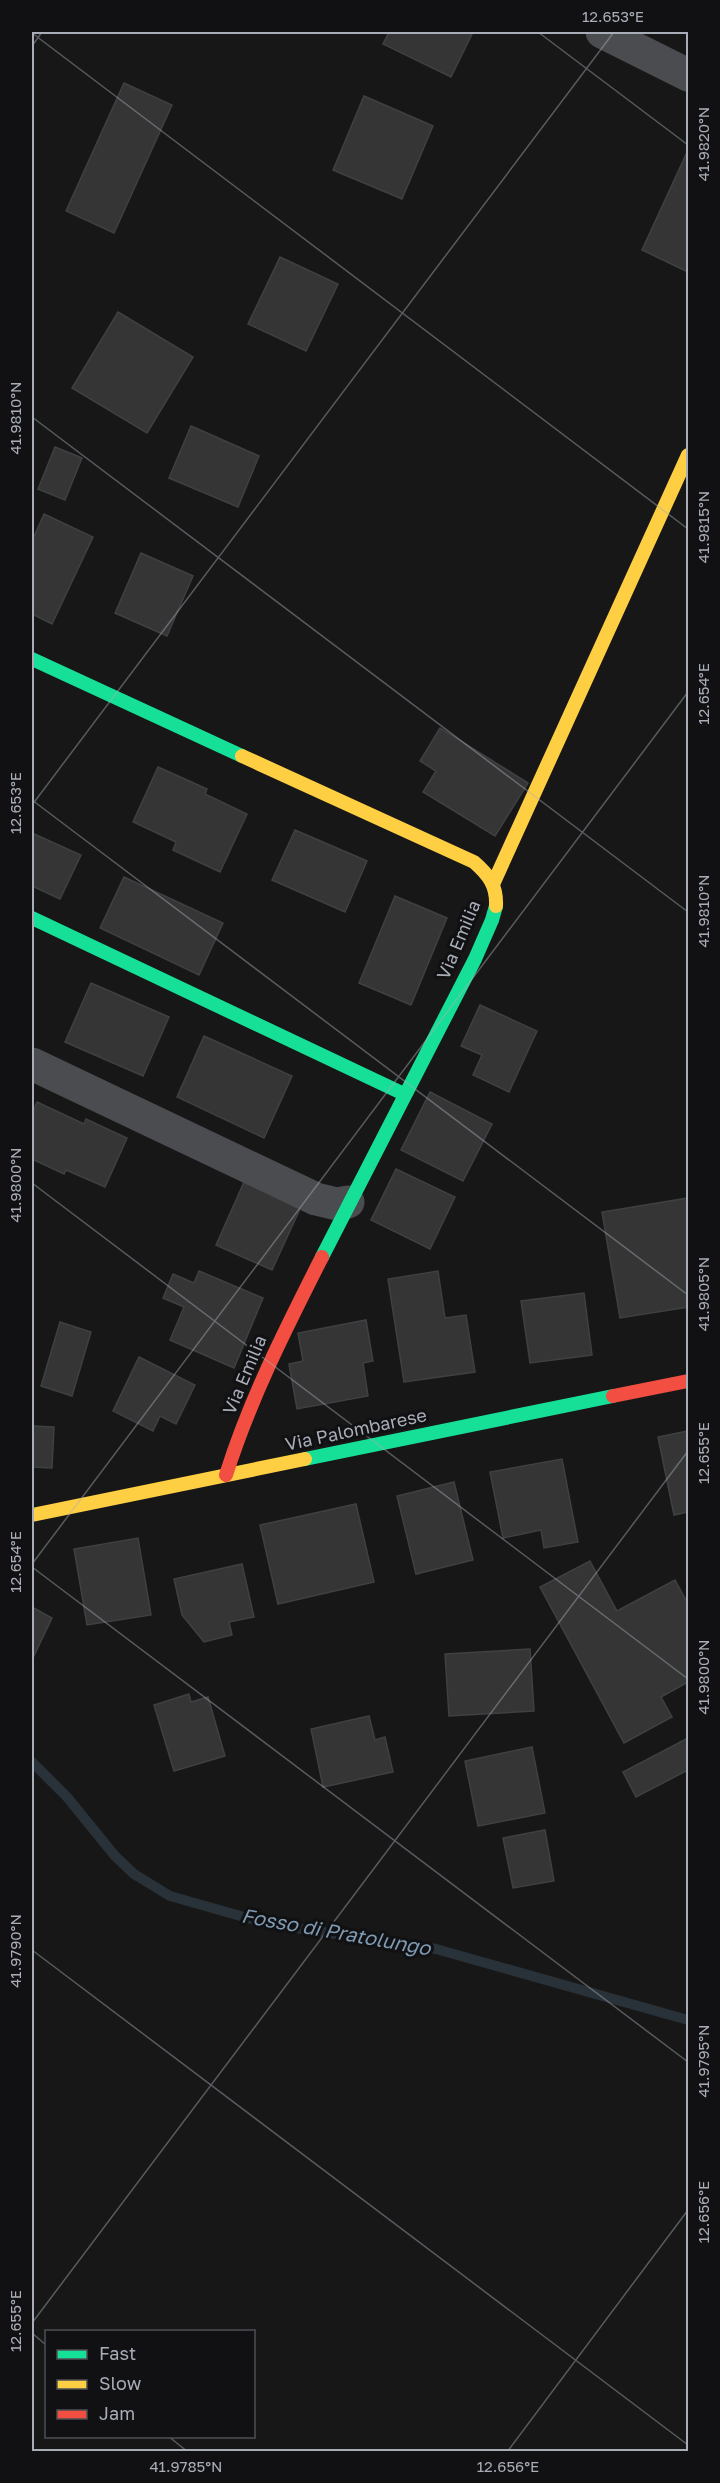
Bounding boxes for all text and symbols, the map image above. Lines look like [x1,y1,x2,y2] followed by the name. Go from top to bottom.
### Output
[582,7,644,25] text: 12.653°E
[694,107,712,181] text: 41.9820°N
[6,382,24,454] text: 41.9810°N
[694,491,712,563] text: 41.9815°N
[694,663,712,725] text: 12.654°E
[6,772,24,834] text: 12.653°E
[694,875,712,947] text: 41.9810°N
[432,897,485,983] street label: Via Emilia
[6,1147,24,1223] text: 41.9800°N
[694,1257,712,1331] text: 41.9805°N
[218,1332,271,1418] street label: Via Emilia
[283,1403,429,1455] street label: Via Palombarese
[694,1422,712,1484] text: 12.655°E
[6,1531,24,1593] text: 12.654°E
[694,1639,712,1715] text: 41.9800°N
[240,1903,434,1961] water label: Fosso di Pratolungo
[6,1914,24,1988] text: 41.9790°N
[694,2025,712,2097] text: 41.9795°N
[694,2181,712,2243] text: 12.656°E
[6,2290,24,2352] text: 12.655°E
[45,2330,255,2438] legend
[99,2342,136,2364] text: Fast
[99,2372,142,2394] text: Slow
[99,2402,135,2424] text: Jam
[149,2457,223,2475] text: 41.9785°N
[477,2457,539,2475] text: 12.656°E

